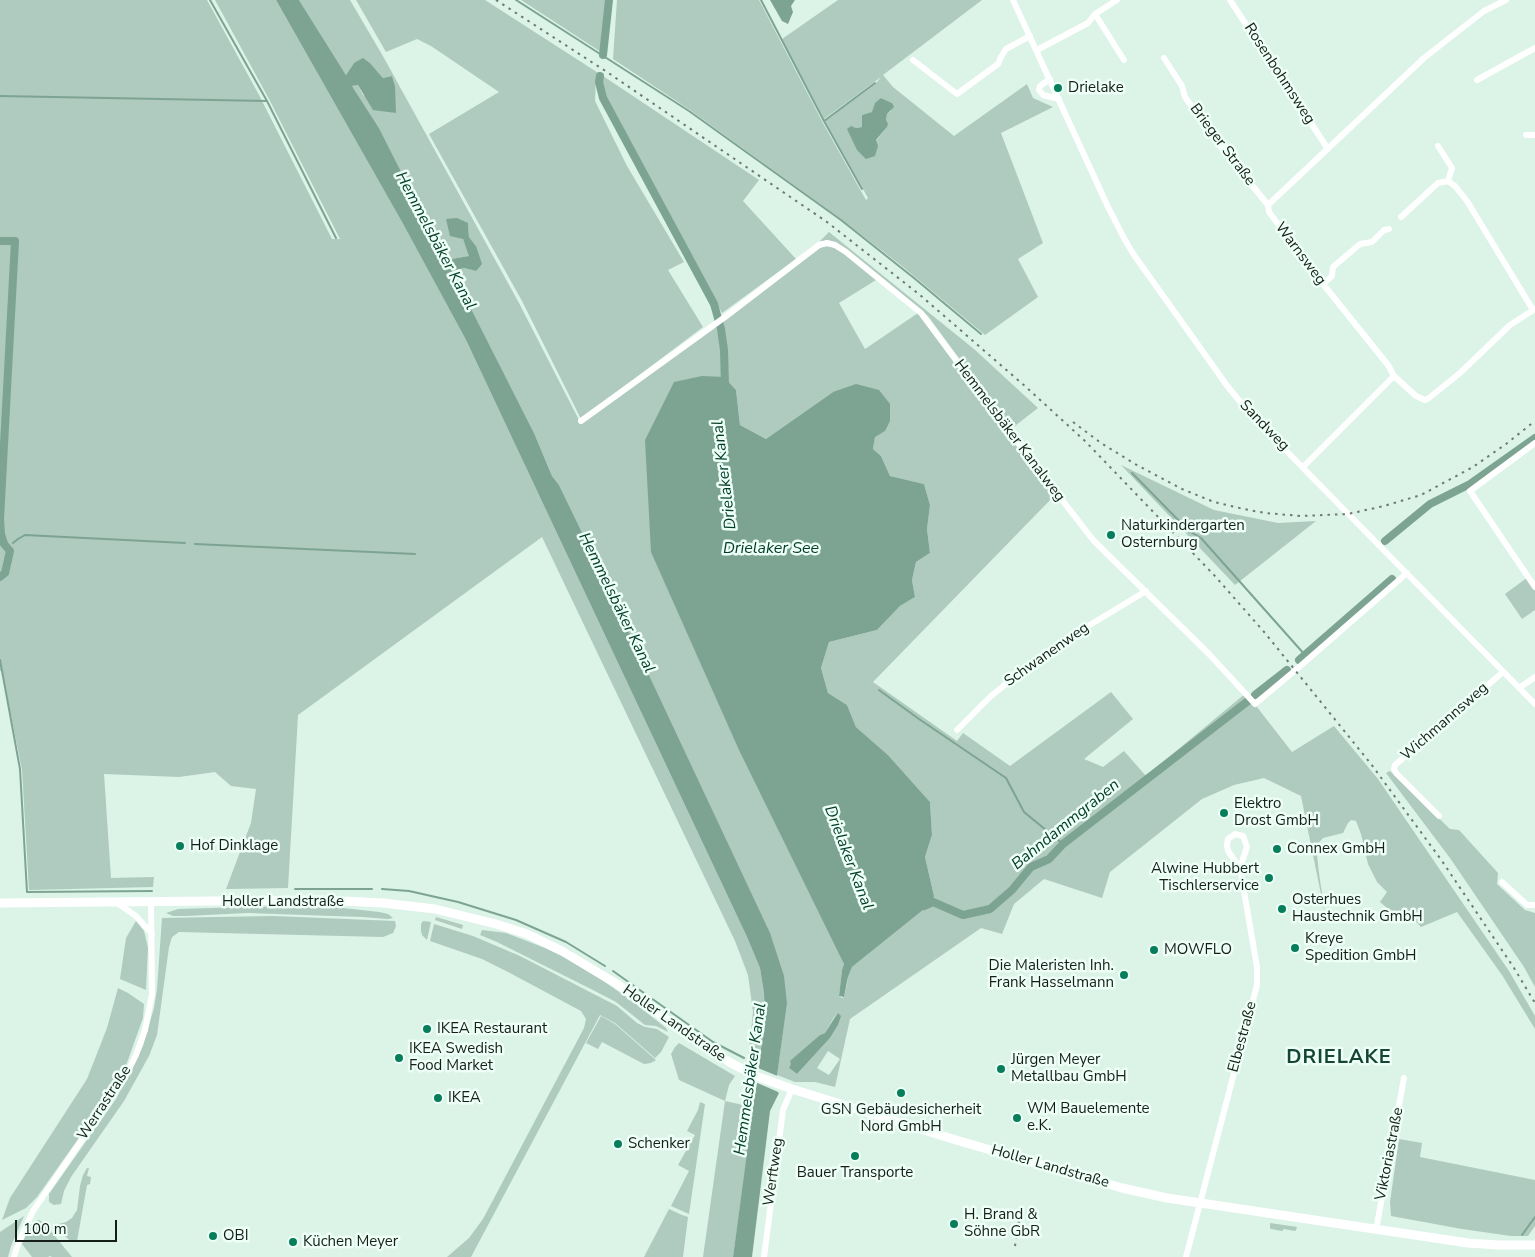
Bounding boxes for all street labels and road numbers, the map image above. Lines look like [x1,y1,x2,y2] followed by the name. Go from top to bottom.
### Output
[1240,20,1318,128] street label: Rosenbohmsweg
[1185,101,1259,189] street label: Brieger Straße
[1271,219,1329,289] street label: Warnsweg
[950,356,1068,506] street label: Hemmelsbäker Kanalweg
[1235,397,1293,455] street label: Sandweg
[1001,619,1093,691] street label: Schwanenweg
[1398,679,1492,765] street label: Wichmannsweg
[222,893,344,911] street label: Holler Landstraße
[619,982,729,1066] street label: Holler Landstraße
[1225,1000,1261,1074] street label: Elbestraße
[74,1062,136,1144] street label: Werrastraße
[1372,1106,1408,1202] street label: Viktoriastraße
[760,1137,788,1207] street label: Werftweg
[989,1142,1111,1192] street label: Holler Landstraße

